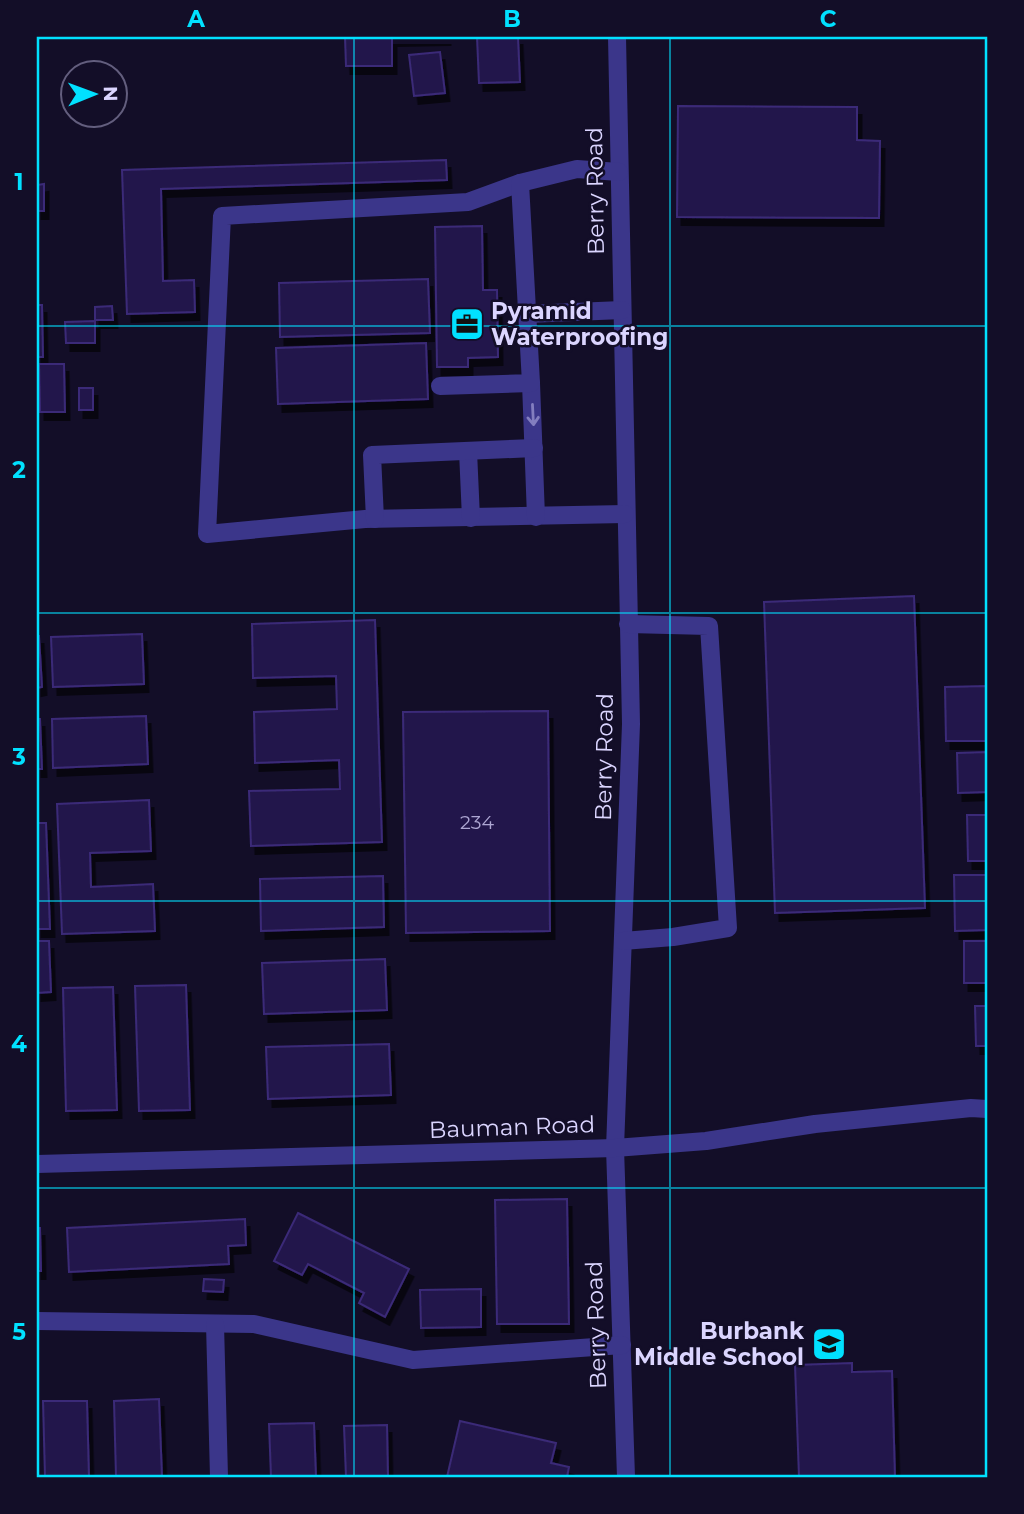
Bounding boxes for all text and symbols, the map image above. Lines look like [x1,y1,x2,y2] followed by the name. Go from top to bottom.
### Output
[186,5,205,33] text: A
[503,5,521,33] text: B
[820,5,837,33] text: C
[60,60,130,130] north arrow
[99,86,122,102] text: N
[580,127,610,255] street label: Berry Road
[14,168,24,196] text: 1
[491,297,668,351] place label: Pyramid Waterproofing
[448,305,486,343] office icon: Pyramid Waterproofing
[526,404,539,427] one-way arrow
[12,456,26,484] text: 2
[589,693,619,821] street label: Berry Road
[11,743,26,771] text: 3
[460,811,494,834] house number: 234
[11,1030,27,1058] text: 4
[429,1110,595,1144] street label: Bauman Road
[580,1261,612,1389] street label: Berry Road
[634,1317,805,1371] place label: Burbank Middle School
[12,1318,26,1346] text: 5
[810,1325,848,1363] school or university icon: Burbank Middle School

